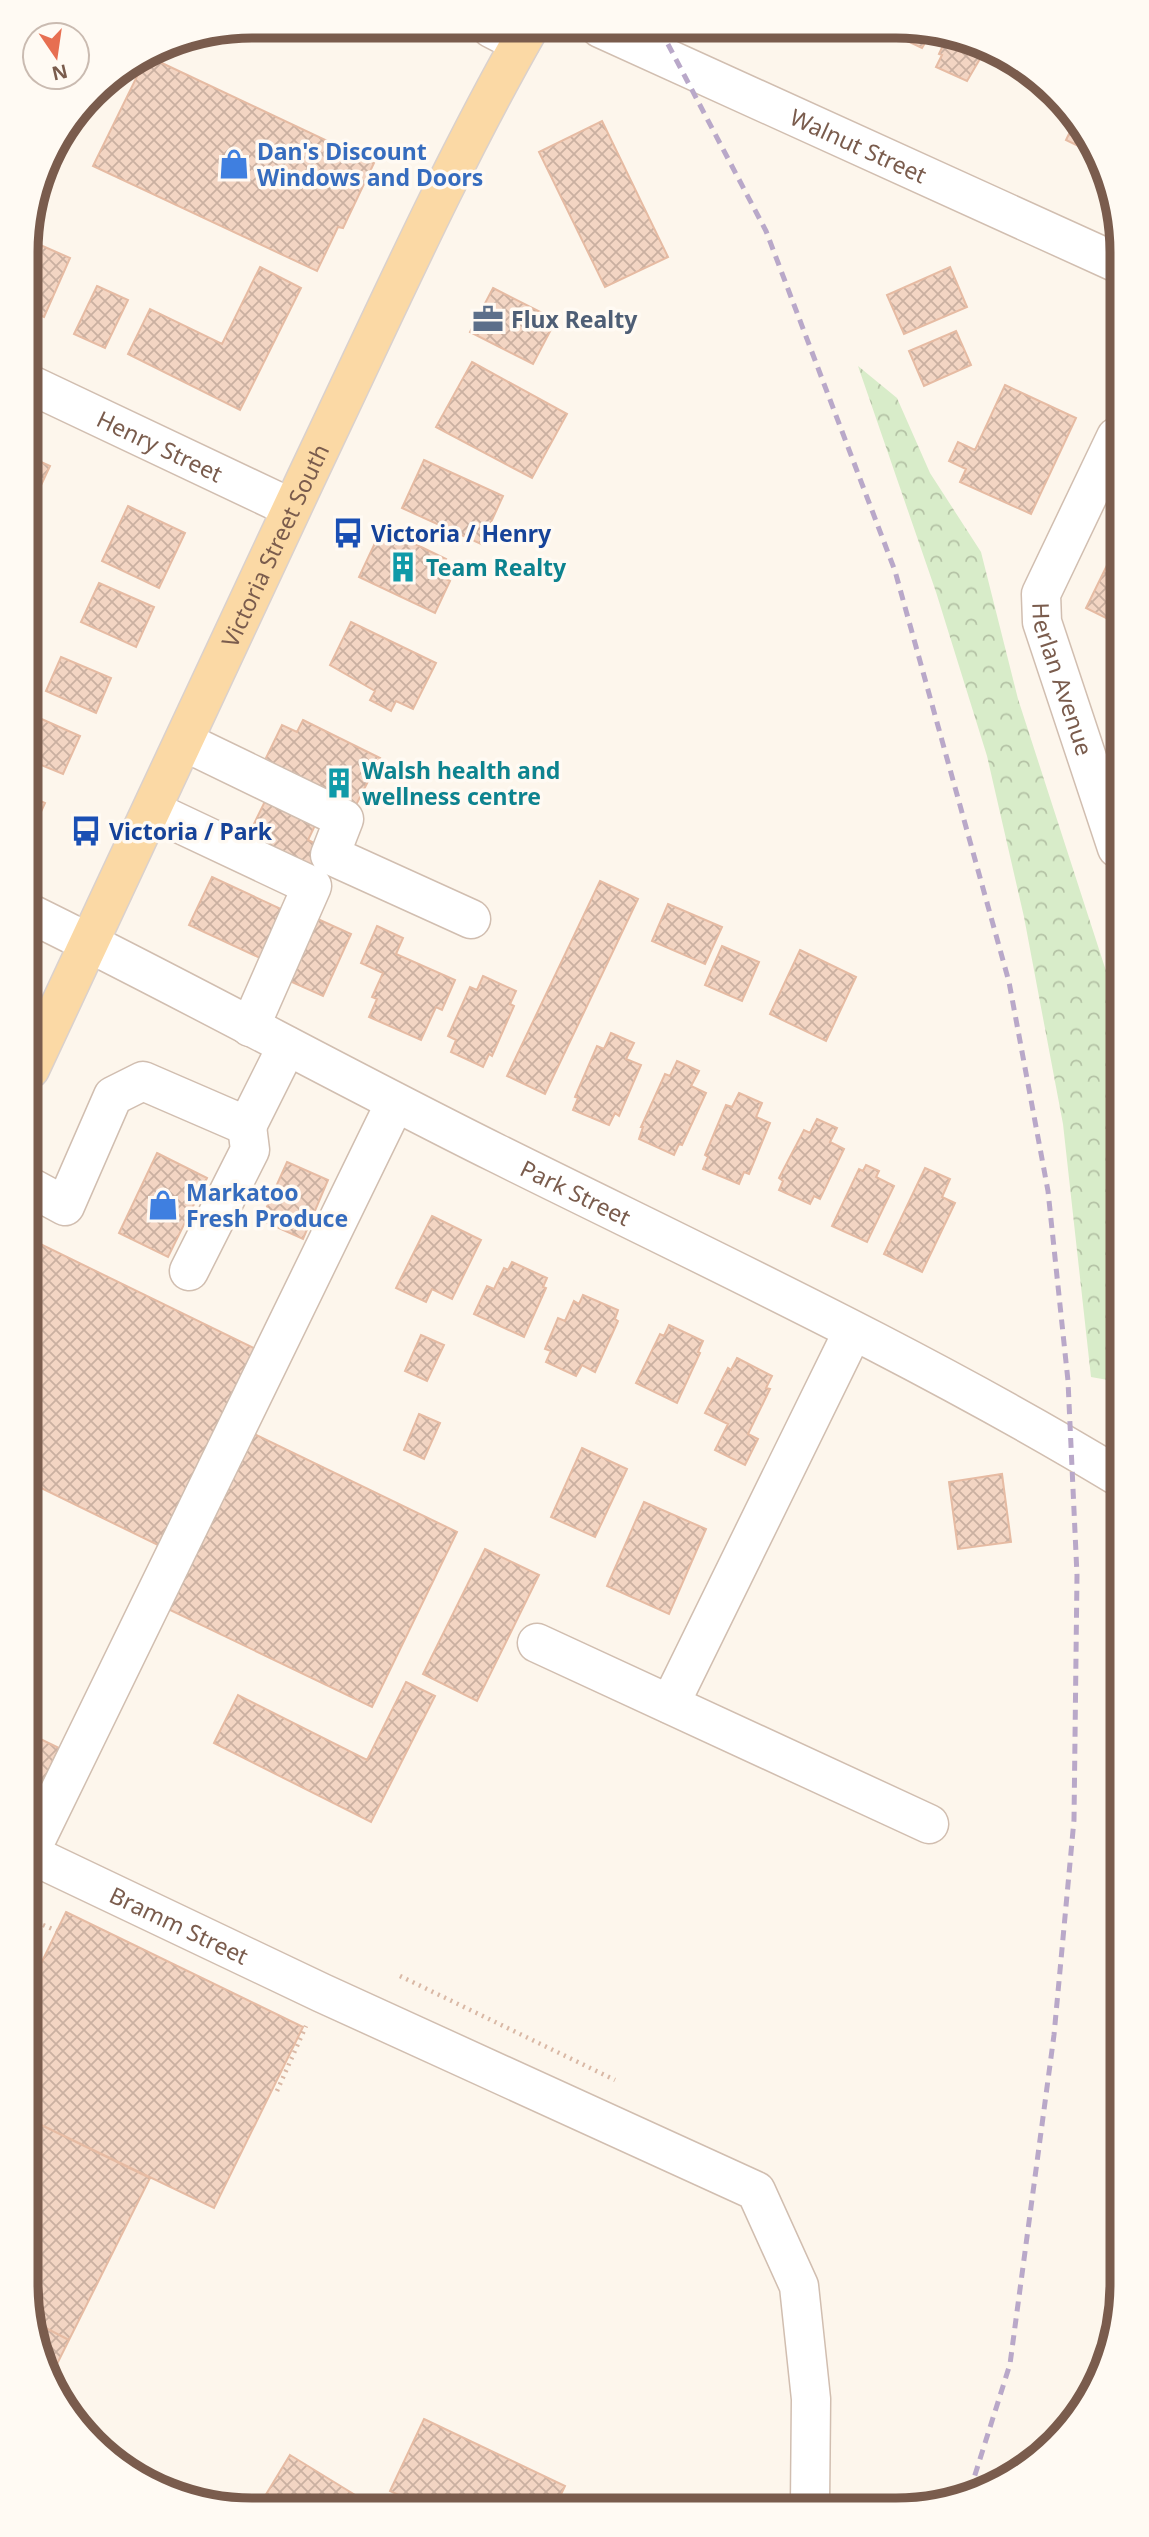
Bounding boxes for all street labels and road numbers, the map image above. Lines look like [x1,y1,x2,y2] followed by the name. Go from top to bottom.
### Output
[785,101,932,190] street label: Walnut Street
[92,402,228,489] street label: Henry Street
[213,438,336,652] street label: Victoria Street South
[1025,602,1101,760] street label: Herlan Avenue
[515,1152,636,1233] street label: Park Street
[104,1878,254,1972] street label: Bramm Street

